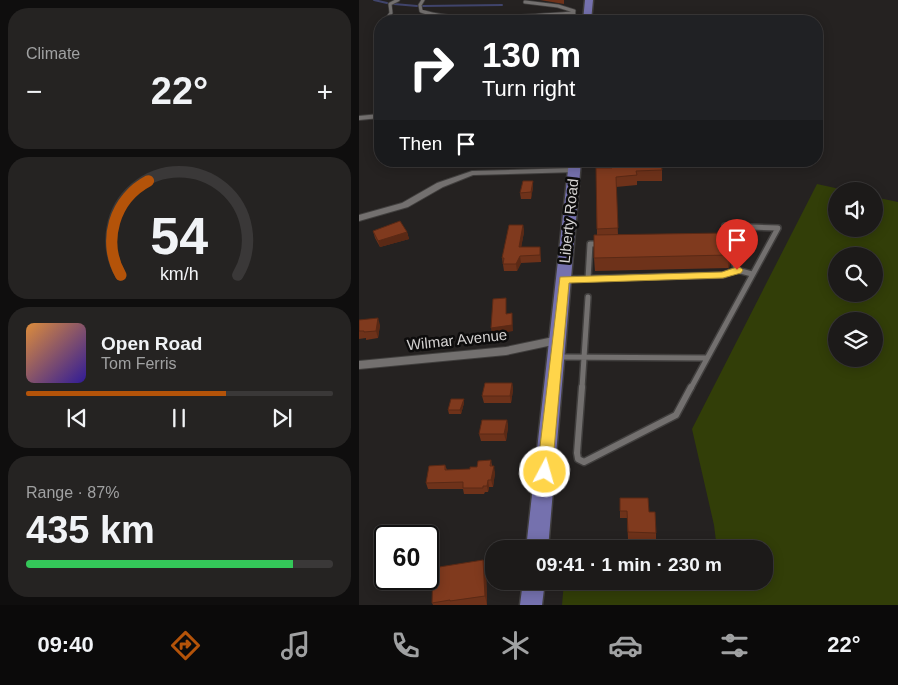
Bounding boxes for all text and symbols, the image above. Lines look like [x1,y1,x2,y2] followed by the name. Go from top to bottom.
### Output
[399,35,464,100] icon: right
[482,35,581,74] text: 130 m
[26,45,80,62] text: Climate
[151,70,208,112] text: 22°
[26,76,42,107] text: −
[317,76,333,107] text: +
[482,76,575,101] text: Turn right
[452,130,480,158] icon: arrive
[399,133,442,154] text: Then
[556,178,581,264] street label: Liberty Road
[828,182,883,367] map controls
[828,182,883,237] button: sound
[151,207,208,265] text: 54
[716,219,758,270] pin
[723,226,751,254] icon: arrive
[828,247,883,302] button: search
[160,264,199,284] text: km/h
[828,312,883,367] button: layers
[406,326,508,353] street label: Wilmar Avenue
[101,333,202,354] text: Open Road
[101,355,177,372] text: Tom Ferris
[63,404,91,432] icon: previous
[165,404,193,432] icon: pause
[268,404,296,432] icon: next
[518,445,570,497] position arrow
[26,484,119,501] text: Range · 87%
[26,509,155,551] text: 435 km
[374,525,439,590] speed limit sign: 60
[536,554,722,575] text: 09:41 · 1 min · 230 m
[168,628,203,663] icon: directions
[278,628,313,663] icon: music
[388,628,423,663] icon: phone
[498,628,533,663] icon: climate
[608,628,643,663] icon: car
[717,628,752,663] icon: filters
[37,632,94,657] text: 09:40
[827,632,861,657] text: 22°

